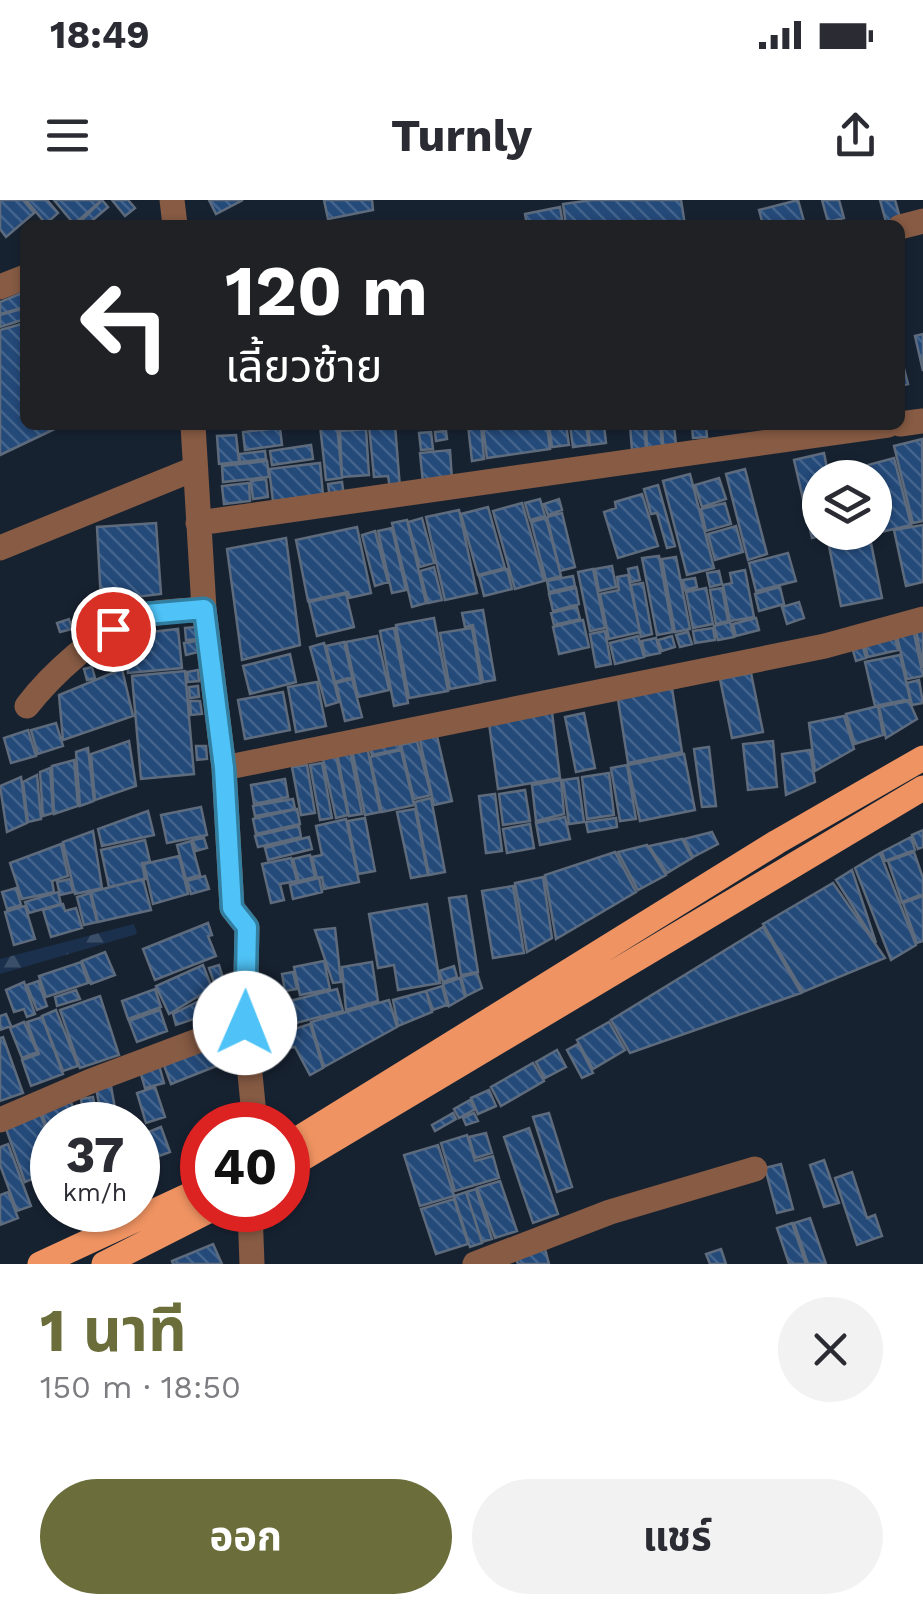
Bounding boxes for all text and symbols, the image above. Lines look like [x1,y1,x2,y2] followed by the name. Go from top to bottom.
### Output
[50,13,150,57] text: 18:49
[40,108,95,163] icon: menu
[828,108,883,163] icon: share
[391,109,532,162] text: Turnly
[225,250,428,332] text: 120 m
[60,260,190,390] icon: left
[225,340,382,393] text: เลี้ยวซ้าย
[802,460,892,550] map controls
[802,460,892,550] button: layers
[71,587,156,672] pin
[86,602,141,657] icon: arrive
[193,971,297,1075] position arrow
[180,1102,310,1232] speed limit sign: 40
[66,1125,124,1184] text: 37
[63,1178,127,1207] text: km/h
[40,1295,187,1366] text: 1 นาที
[778,1297,883,1402] button: close
[40,1368,241,1406] text: 150 m · 18:50
[40,1479,452,1594] button: ออก
[472,1479,883,1594] button: แชร์

